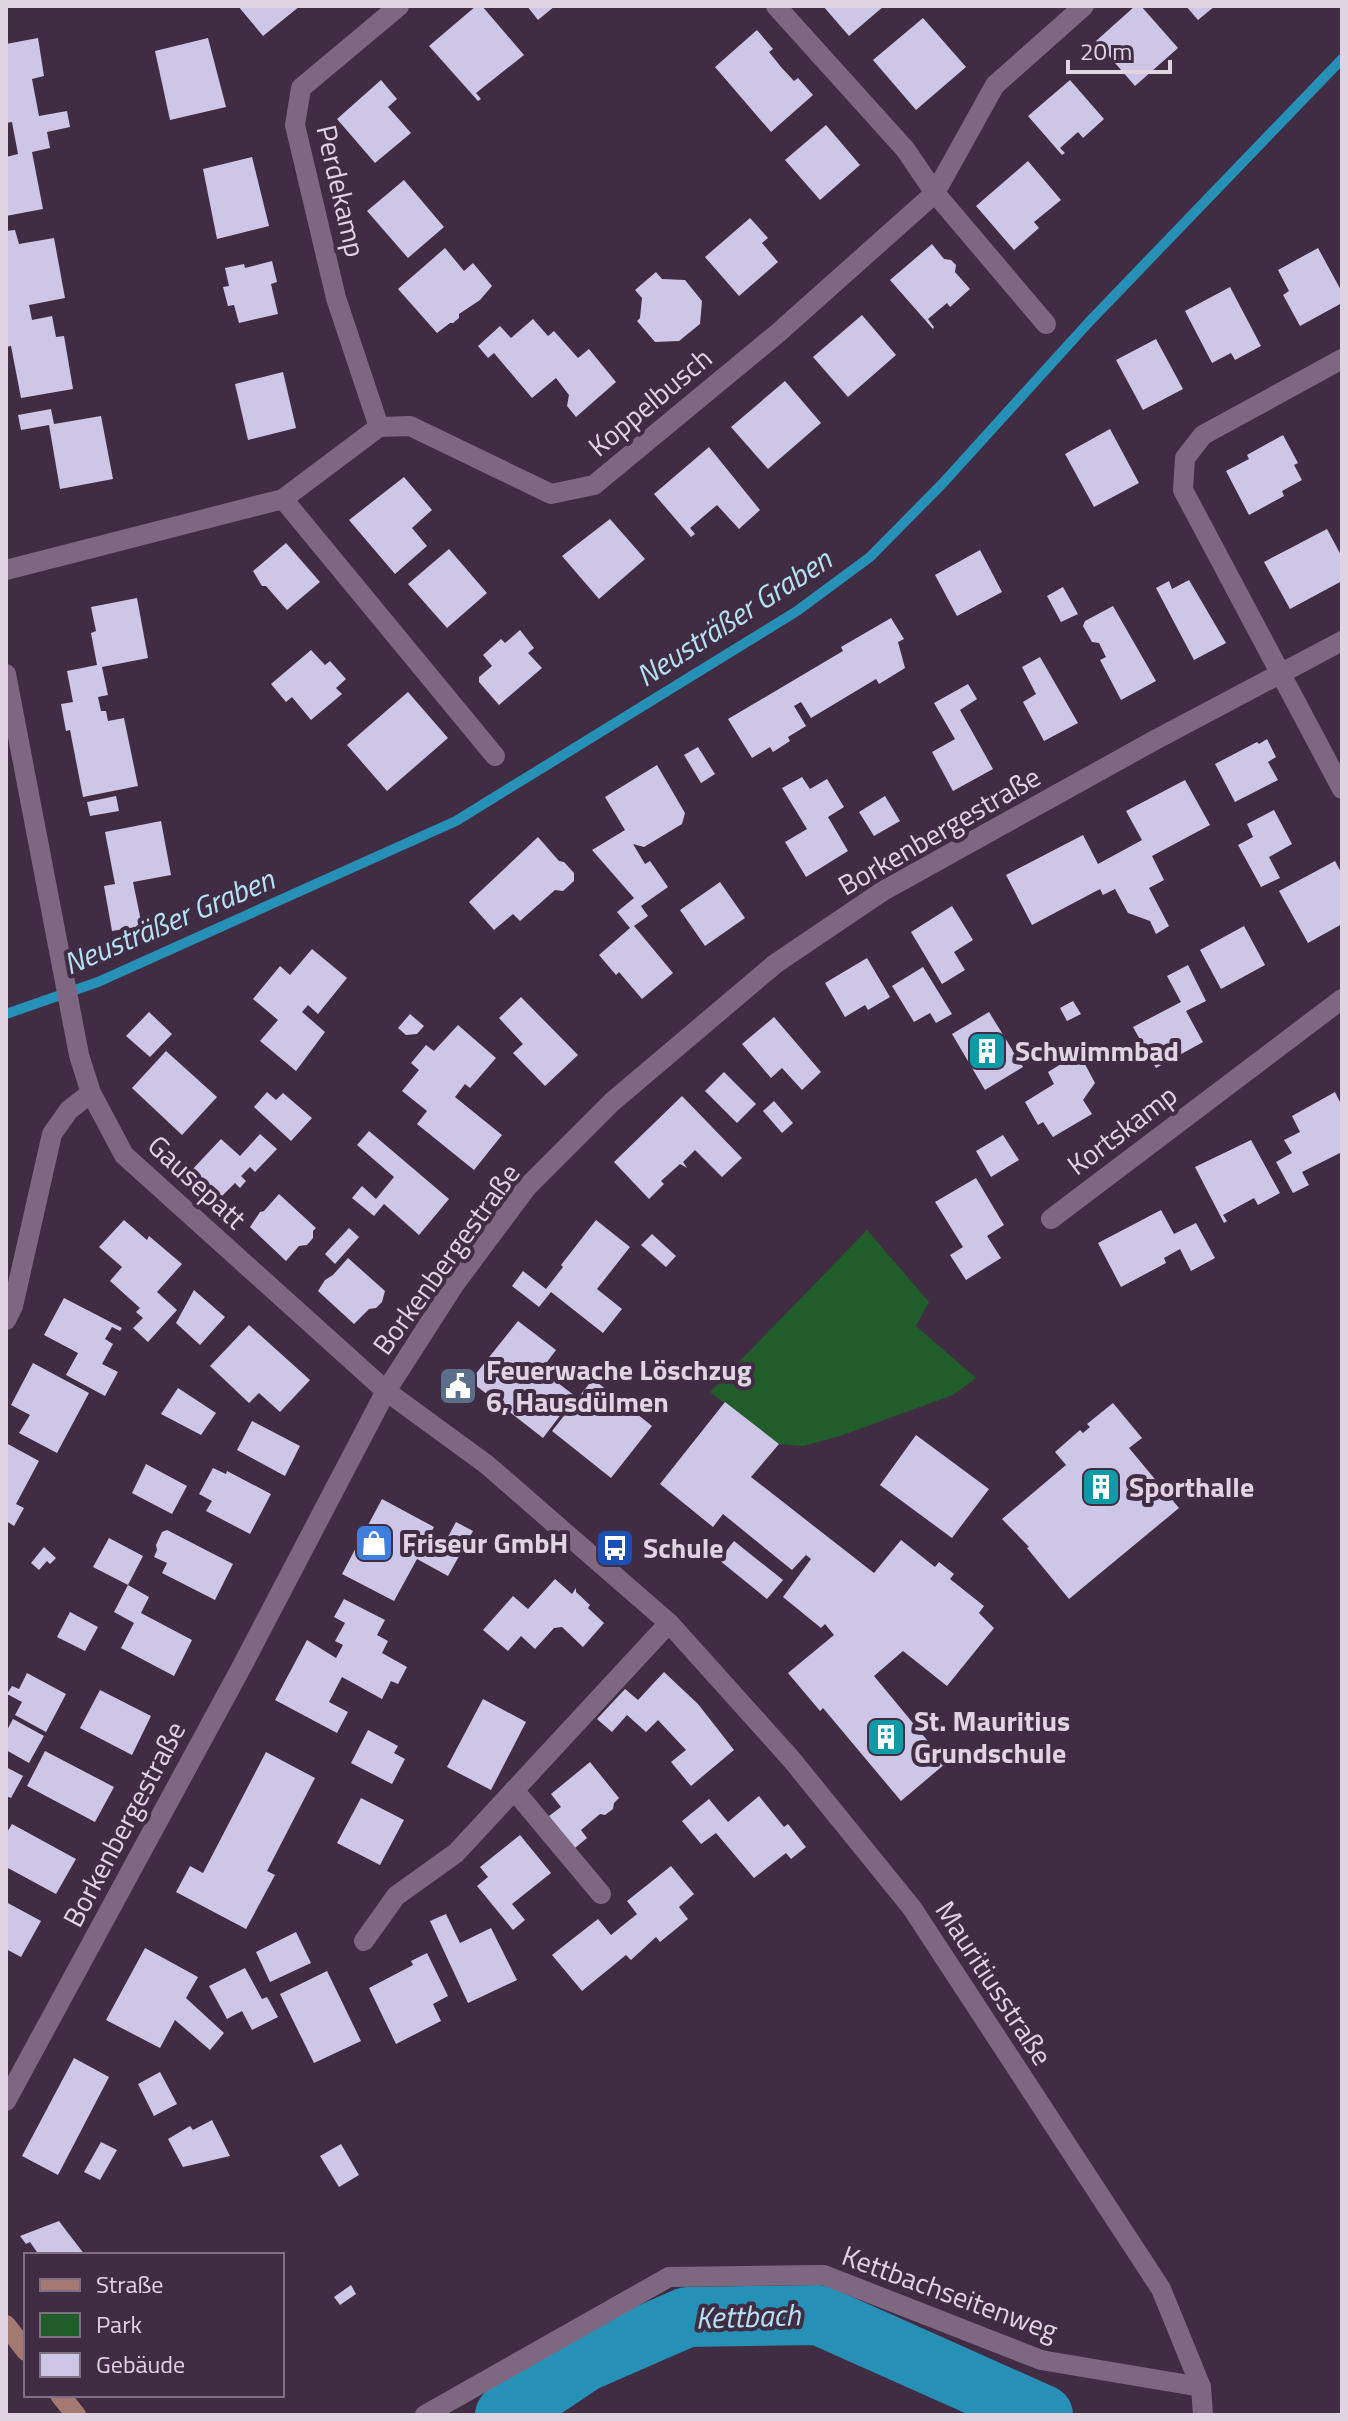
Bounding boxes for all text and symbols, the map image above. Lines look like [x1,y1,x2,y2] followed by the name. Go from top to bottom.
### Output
[1068,24,1170,74] scale bar
[1080,33,1132,69] text: 20 m
[305,121,378,261] street label: Perdekamp
[578,337,721,466] street label: Koppelbusch
[626,536,841,698] water label: Neusträßer Graben
[829,755,1048,906] street label: Borkenbergestraße
[56,855,282,986] water label: Neusträßer Graben
[1015,1029,1179,1072] place label: Schwimmbad
[966,1030,1008,1072] building icon: Schwimmbad
[1058,1074,1186,1185] street label: Kortskamp
[138,1124,257,1239] street label: Gausepatt
[361,1154,530,1363] street label: Borkenbergestraße
[486,1348,752,1423] place label: Feuerwache Löschzug 6, Hausdülmen
[437,1365,479,1407] public building icon: Feuerwache Löschzug 6, Hausdülmen
[1129,1465,1254,1508] place label: Sporthalle
[1080,1466,1122,1508] building icon: Sporthalle
[402,1521,568,1564] place label: Friseur GmbH
[353,1522,395,1564] shop icon: Friseur GmbH
[643,1526,724,1569] place label: Schule
[594,1527,636,1569] bus stop icon: Schule
[914,1699,1070,1774] place label: St. Mauritius Grundschule
[51,1713,196,1934] street label: Borkenbergestraße
[865,1716,907,1758] building icon: St. Mauritius Grundschule
[925,1892,1064,2074] street label: Mauritiusstraße
[836,2233,1064,2352] street label: Kettbachseitenweg
[24,2253,284,2397] legend
[96,2266,163,2302] text: Straße
[695,2291,802,2341] water label: Kettbach
[96,2306,142,2342] text: Park
[96,2346,185,2382] text: Gebäude

